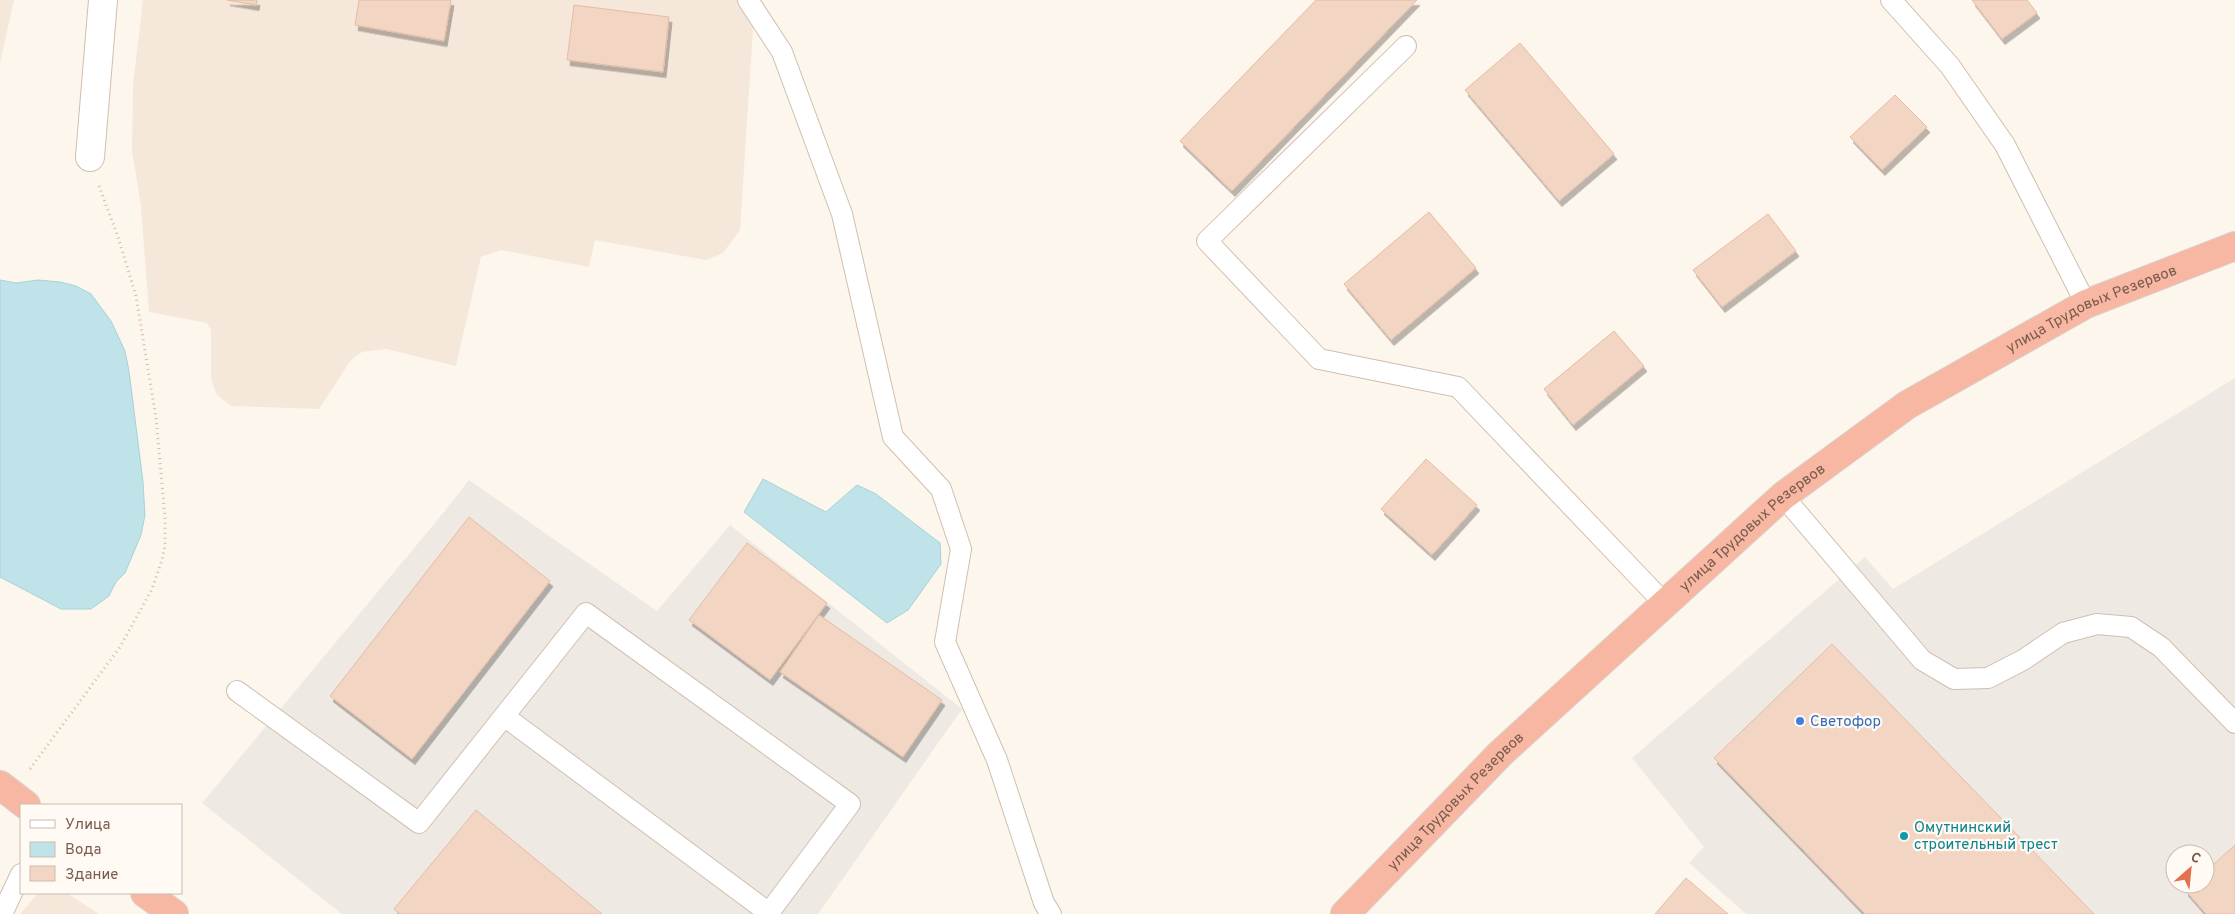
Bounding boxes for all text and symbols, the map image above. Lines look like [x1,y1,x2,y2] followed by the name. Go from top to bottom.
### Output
[2003,262,2180,358] street label: улица Трудовых Резервов
[1676,460,1830,597] street label: улица Трудовых Резервов
[1810,713,1881,732] place label: Светофор
[1794,715,1806,727] marker: Светофор
[1384,729,1529,875] street label: улица Трудовых Резервов
[20,804,182,894] legend
[65,816,110,835] text: Улица
[1914,819,2058,855] place label: Омутнинский строительный трест
[1898,830,1910,842] marker: Омутнинский строительный трест
[65,841,101,860] text: Вода
[2165,844,2215,894] north arrow
[2187,849,2203,868] text: С
[65,866,118,885] text: Здание

